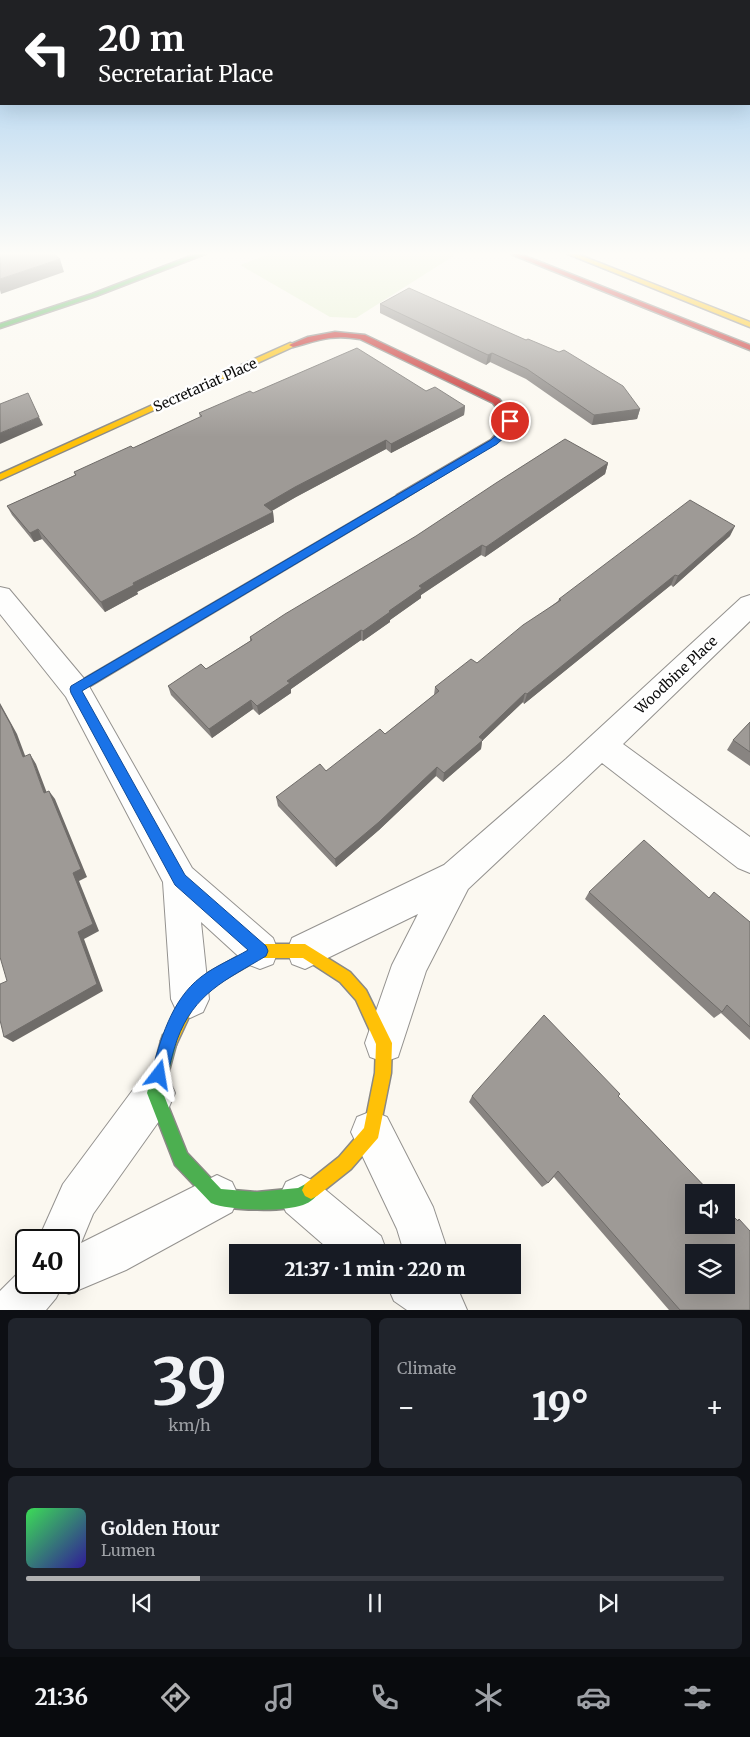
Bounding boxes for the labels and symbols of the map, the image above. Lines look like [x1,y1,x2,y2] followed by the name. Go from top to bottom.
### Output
[150,354,260,416] street label: Secretariat Place
[489,400,531,442] pin
[630,632,721,719] street label: Woodbine Place
[132,1048,184,1100] position arrow
[15,1229,80,1294] speed limit sign: 40

